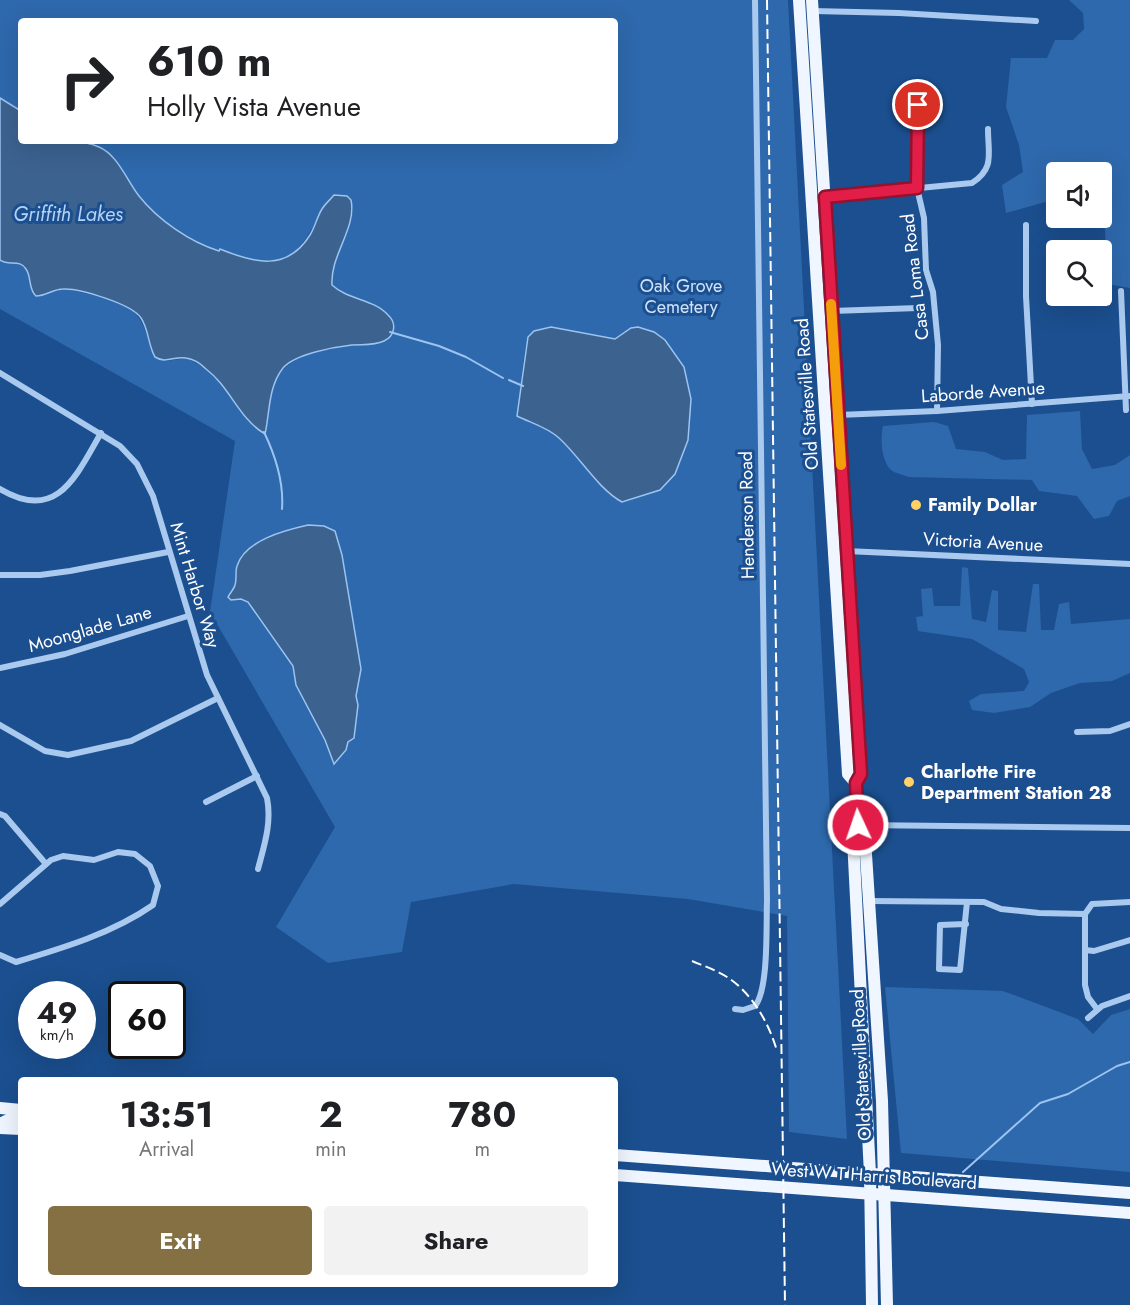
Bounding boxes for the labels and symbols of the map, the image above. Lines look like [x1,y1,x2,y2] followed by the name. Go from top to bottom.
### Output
[892,79,943,130] pin
[13,200,123,229] water label: Griffith Lakes
[894,212,936,342] street label: Casa Loma Road
[640,273,722,320] park label: Oak Grove Cemetery
[789,317,825,471] street label: Old Statesville Road
[920,375,1046,409] street label: Laborde Avenue
[733,451,761,579] street label: Henderson Road
[928,492,1038,518] place label: Family Dollar
[909,498,923,512] marker: Family Dollar
[164,519,227,651] street label: Mint Harbor Way
[922,526,1044,558] street label: Victoria Avenue
[25,599,155,659] street label: Moonglade Lane
[921,759,1112,806] place label: Charlotte Fire Department Station 28
[902,775,916,789] marker: Charlotte Fire Department Station 28
[826,793,890,857] position arrow
[108,981,186,1059] speed limit sign: 60
[844,988,878,1142] street label: Old Statesville Road
[770,1156,978,1196] street label: West W T Harris Boulevard

